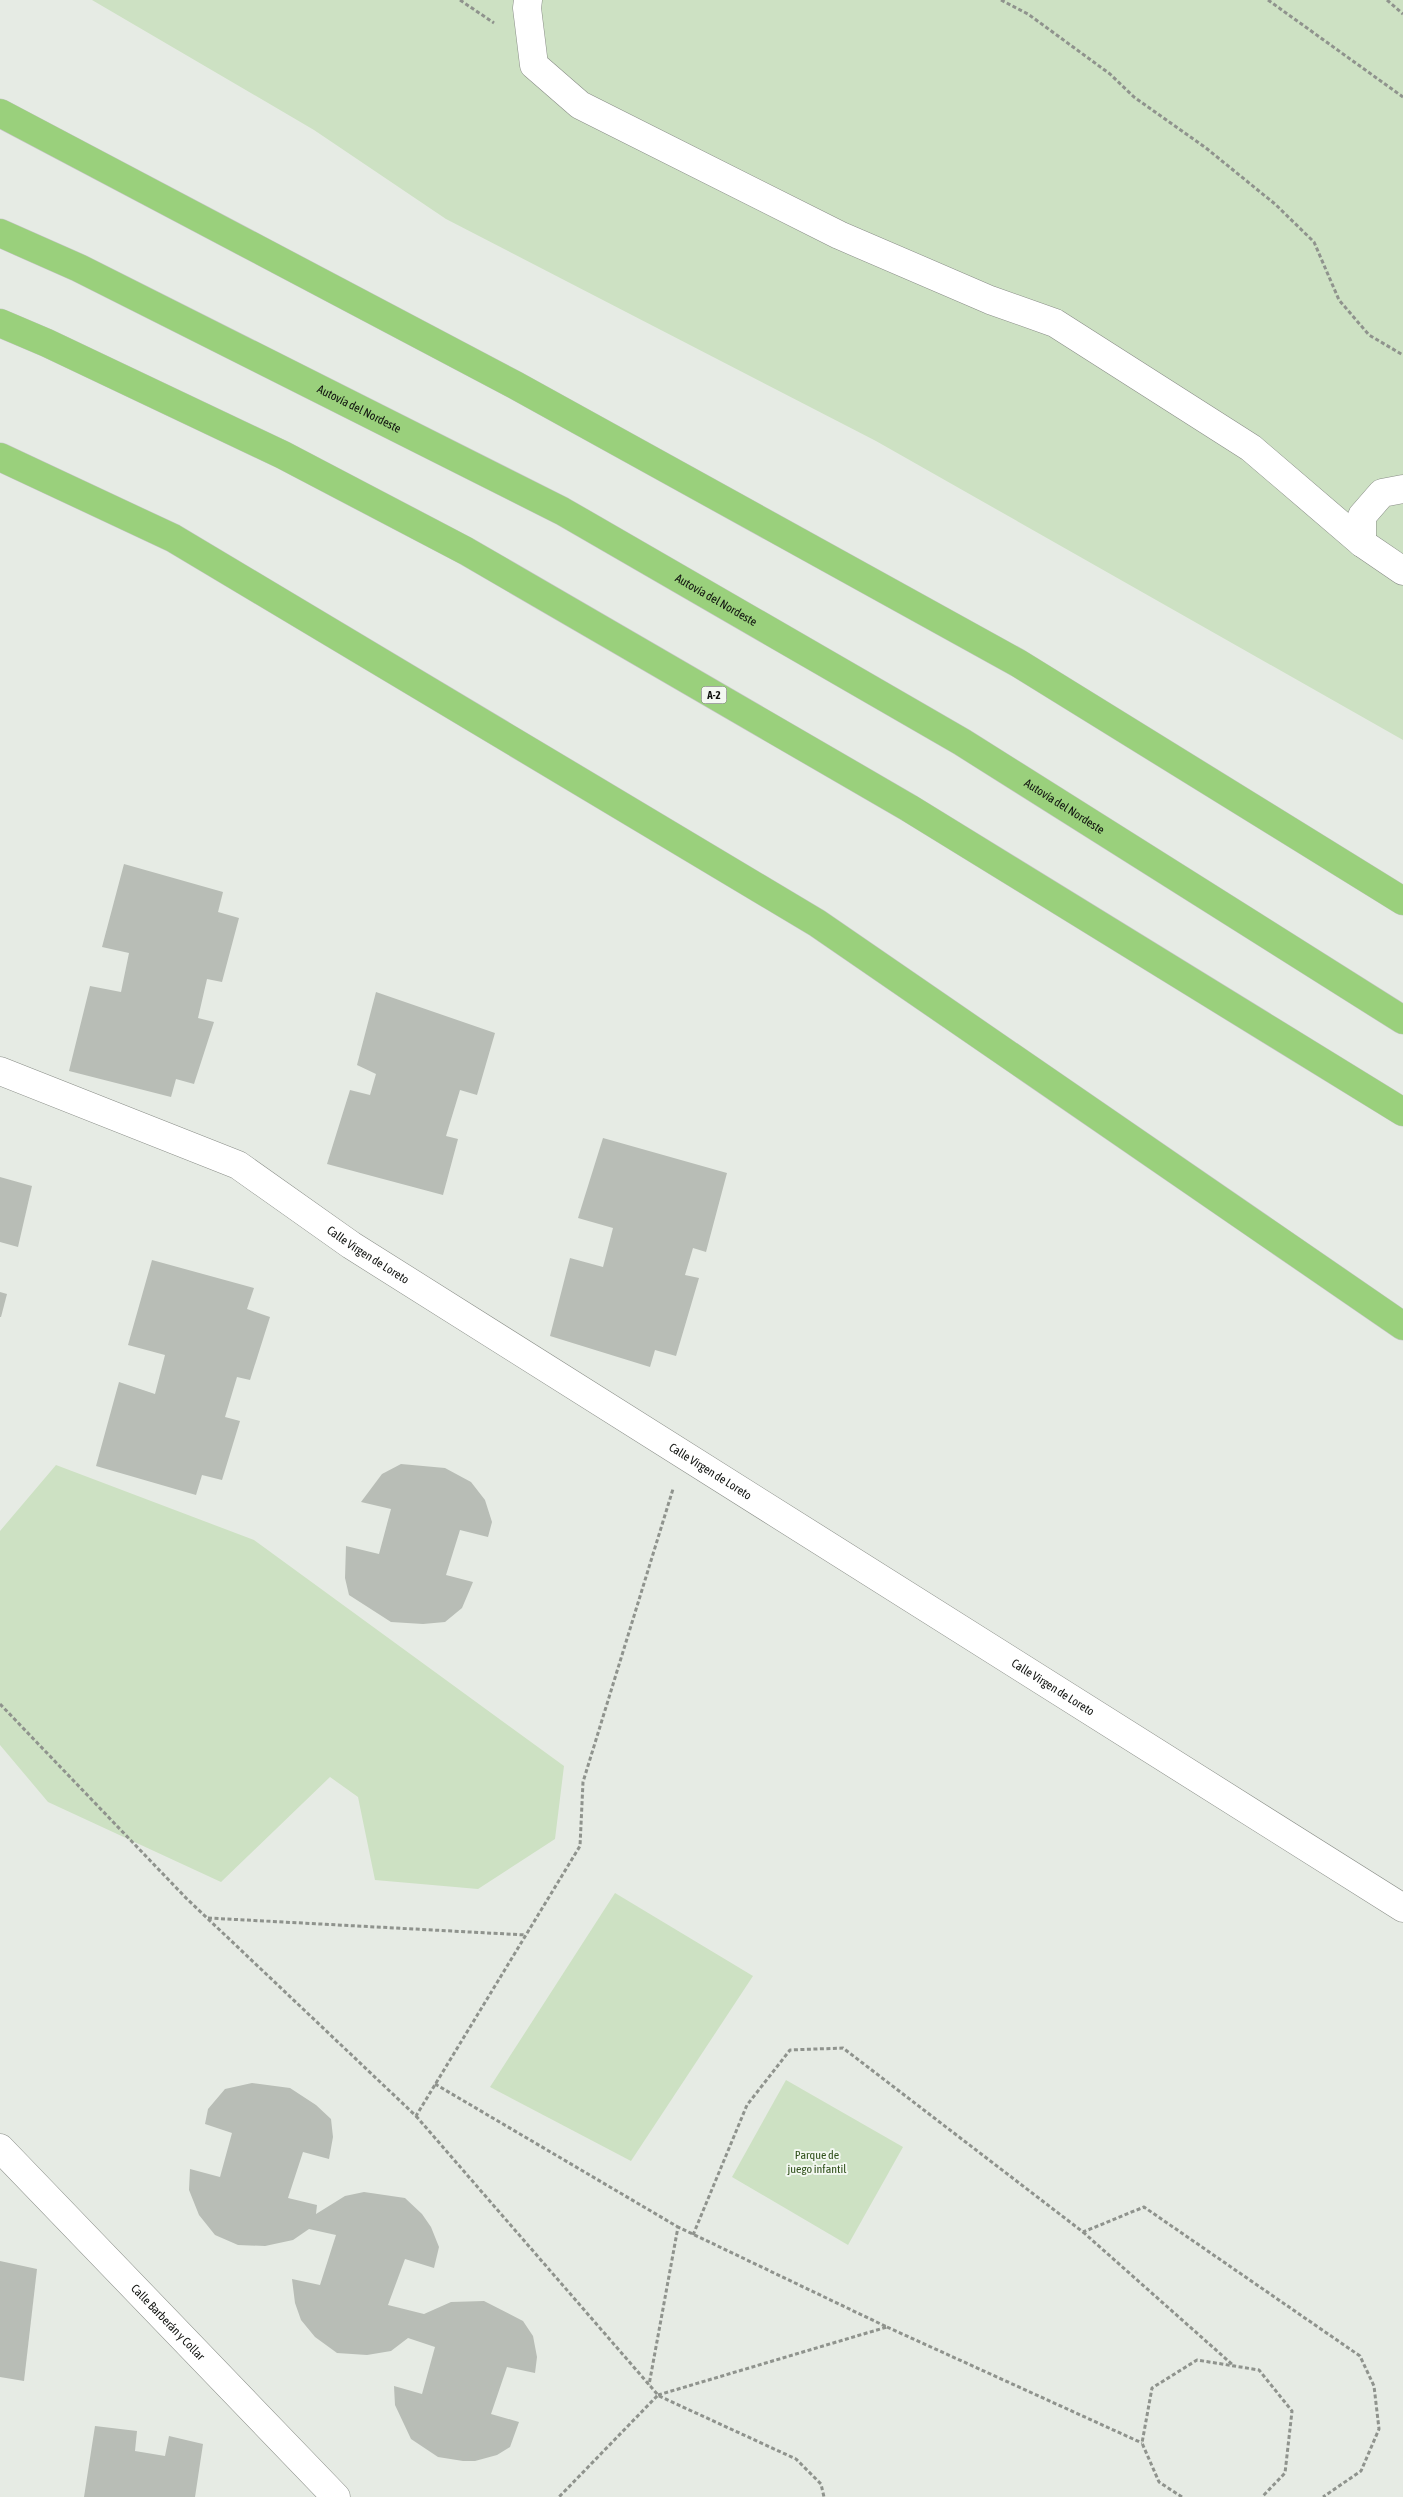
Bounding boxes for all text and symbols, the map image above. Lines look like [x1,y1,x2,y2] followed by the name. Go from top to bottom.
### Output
[315,382,403,436] street label: Autovía del Nordeste
[673,571,759,629] street label: Autovía del Nordeste
[702,686,726,704] road number: A-2
[1022,776,1107,837] street label: Autovía del Nordeste
[324,1223,412,1287] street label: Calle Virgen de Loreto
[666,1440,755,1503] street label: Calle Virgen de Loreto
[1009,1656,1097,1719] street label: Calle Virgen de Loreto
[787,2148,847,2176] park label: Parque de juego infantil
[128,2281,208,2364] street label: Calle Barberán y Collar

